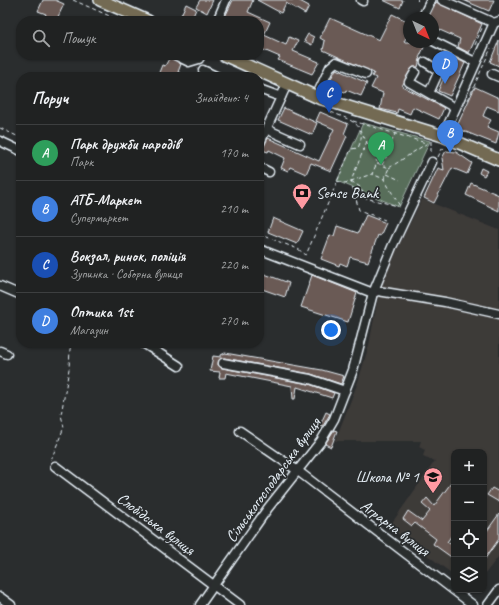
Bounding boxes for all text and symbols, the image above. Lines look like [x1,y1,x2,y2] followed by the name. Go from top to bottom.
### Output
[403,12,439,48] north arrow
[16,16,264,60] search box
[30,27,52,49] icon: search
[62,29,95,48] text: Пошук
[432,51,458,84] pin: D
[316,80,342,113] pin: C
[32,88,68,109] text: Поруч
[194,90,248,106] text: Знайдено: 4
[437,120,463,153] pin: B
[368,132,394,165] pin: A
[70,135,180,154] text: Парк дружби народів
[42,145,48,161] text: A
[220,145,248,161] text: 170 m
[70,154,93,170] text: Парк
[291,182,313,210] bank icon: Sense Bank
[316,183,379,203] place label: Sense Bank
[70,191,141,210] text: АТБ-Маркет
[42,201,48,217] text: B
[220,201,248,217] text: 210 m
[70,210,128,226] text: Супермаркет
[70,247,185,266] text: Вокзал, ринок, поліція
[42,257,48,273] text: C
[220,257,248,273] text: 220 m
[70,266,182,282] text: Зупинка · Соборна вулиця
[70,303,133,322] text: Оптика 1st
[41,313,49,329] text: D
[220,313,248,329] text: 270 m
[321,320,341,340] your location
[70,322,108,338] text: Магазин
[221,413,325,546] street label: Сільськогосподарська вулиця
[451,449,487,593] map controls
[451,449,487,485] button: +
[422,466,444,494] school or university icon: Школа № 1
[356,467,420,487] place label: Школа № 1
[451,485,487,521] button: −
[113,488,200,561] street label: Слобідська вулиця
[357,496,434,561] street label: Аграрна вулиця
[451,521,487,557] button: locate
[451,557,487,593] button: layers

